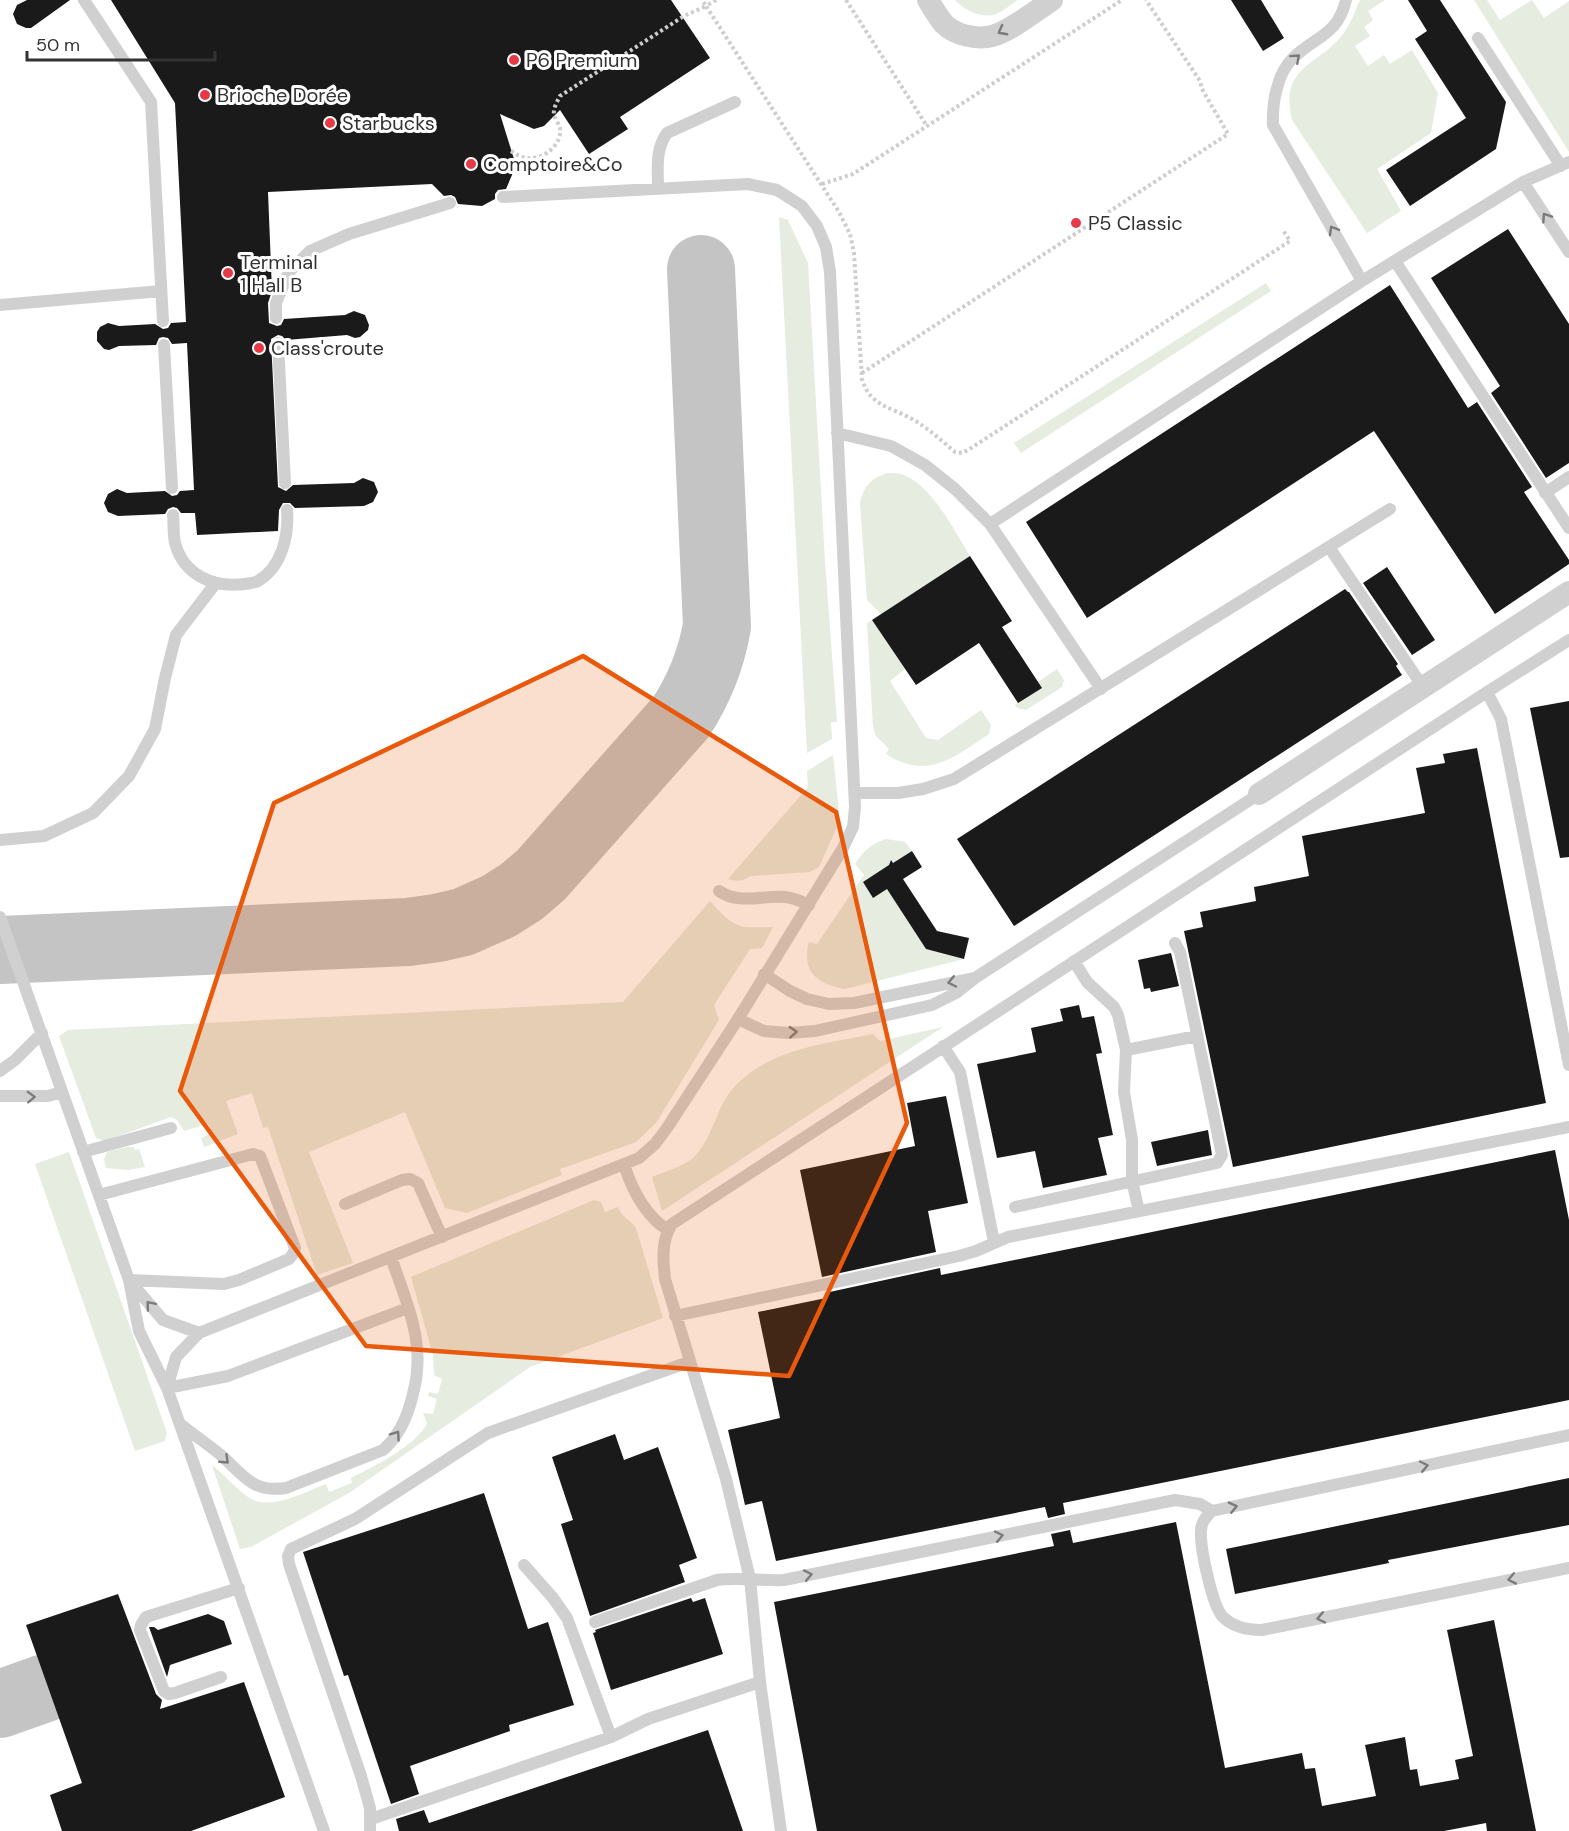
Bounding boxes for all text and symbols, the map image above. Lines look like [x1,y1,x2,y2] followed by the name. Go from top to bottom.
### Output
[27,24,214,62] scale bar
[998,24,1009,35] one-way arrow
[36,33,80,57] text: 50 m
[526,47,637,73] place label: P6 Premium
[507,53,521,67] marker: P6 Premium
[1289,54,1300,65] one-way arrow
[217,82,348,108] place label: Brioche Dorée
[198,88,212,102] marker: Brioche Dorée
[342,110,435,136] place label: Starbucks
[323,116,337,130] marker: Starbucks
[483,151,623,177] place label: Comptoire&Co
[464,157,478,171] marker: Comptoire&Co
[1088,210,1183,236] place label: P5 Classic
[1542,213,1553,224] one-way arrow
[1069,216,1083,230] marker: P5 Classic
[1329,226,1340,236] one-way arrow
[240,249,318,298] place label: Terminal 1 Hall B
[221,266,235,280] marker: Terminal 1 Hall B
[271,335,384,361] place label: Class'croute
[252,341,266,355] marker: Class'croute
[948,975,958,988] one-way arrow
[789,1026,798,1039] one-way arrow
[27,1091,36,1103] one-way arrow
[146,1301,157,1312] one-way arrow
[389,1431,400,1442] one-way arrow
[219,1453,229,1464] one-way arrow
[1418,1460,1428,1473] one-way arrow
[1228,1501,1238,1514] one-way arrow
[993,1530,1003,1543] one-way arrow
[802,1569,812,1582] one-way arrow
[1507,1572,1517,1585] one-way arrow
[1316,1611,1326,1624] one-way arrow

